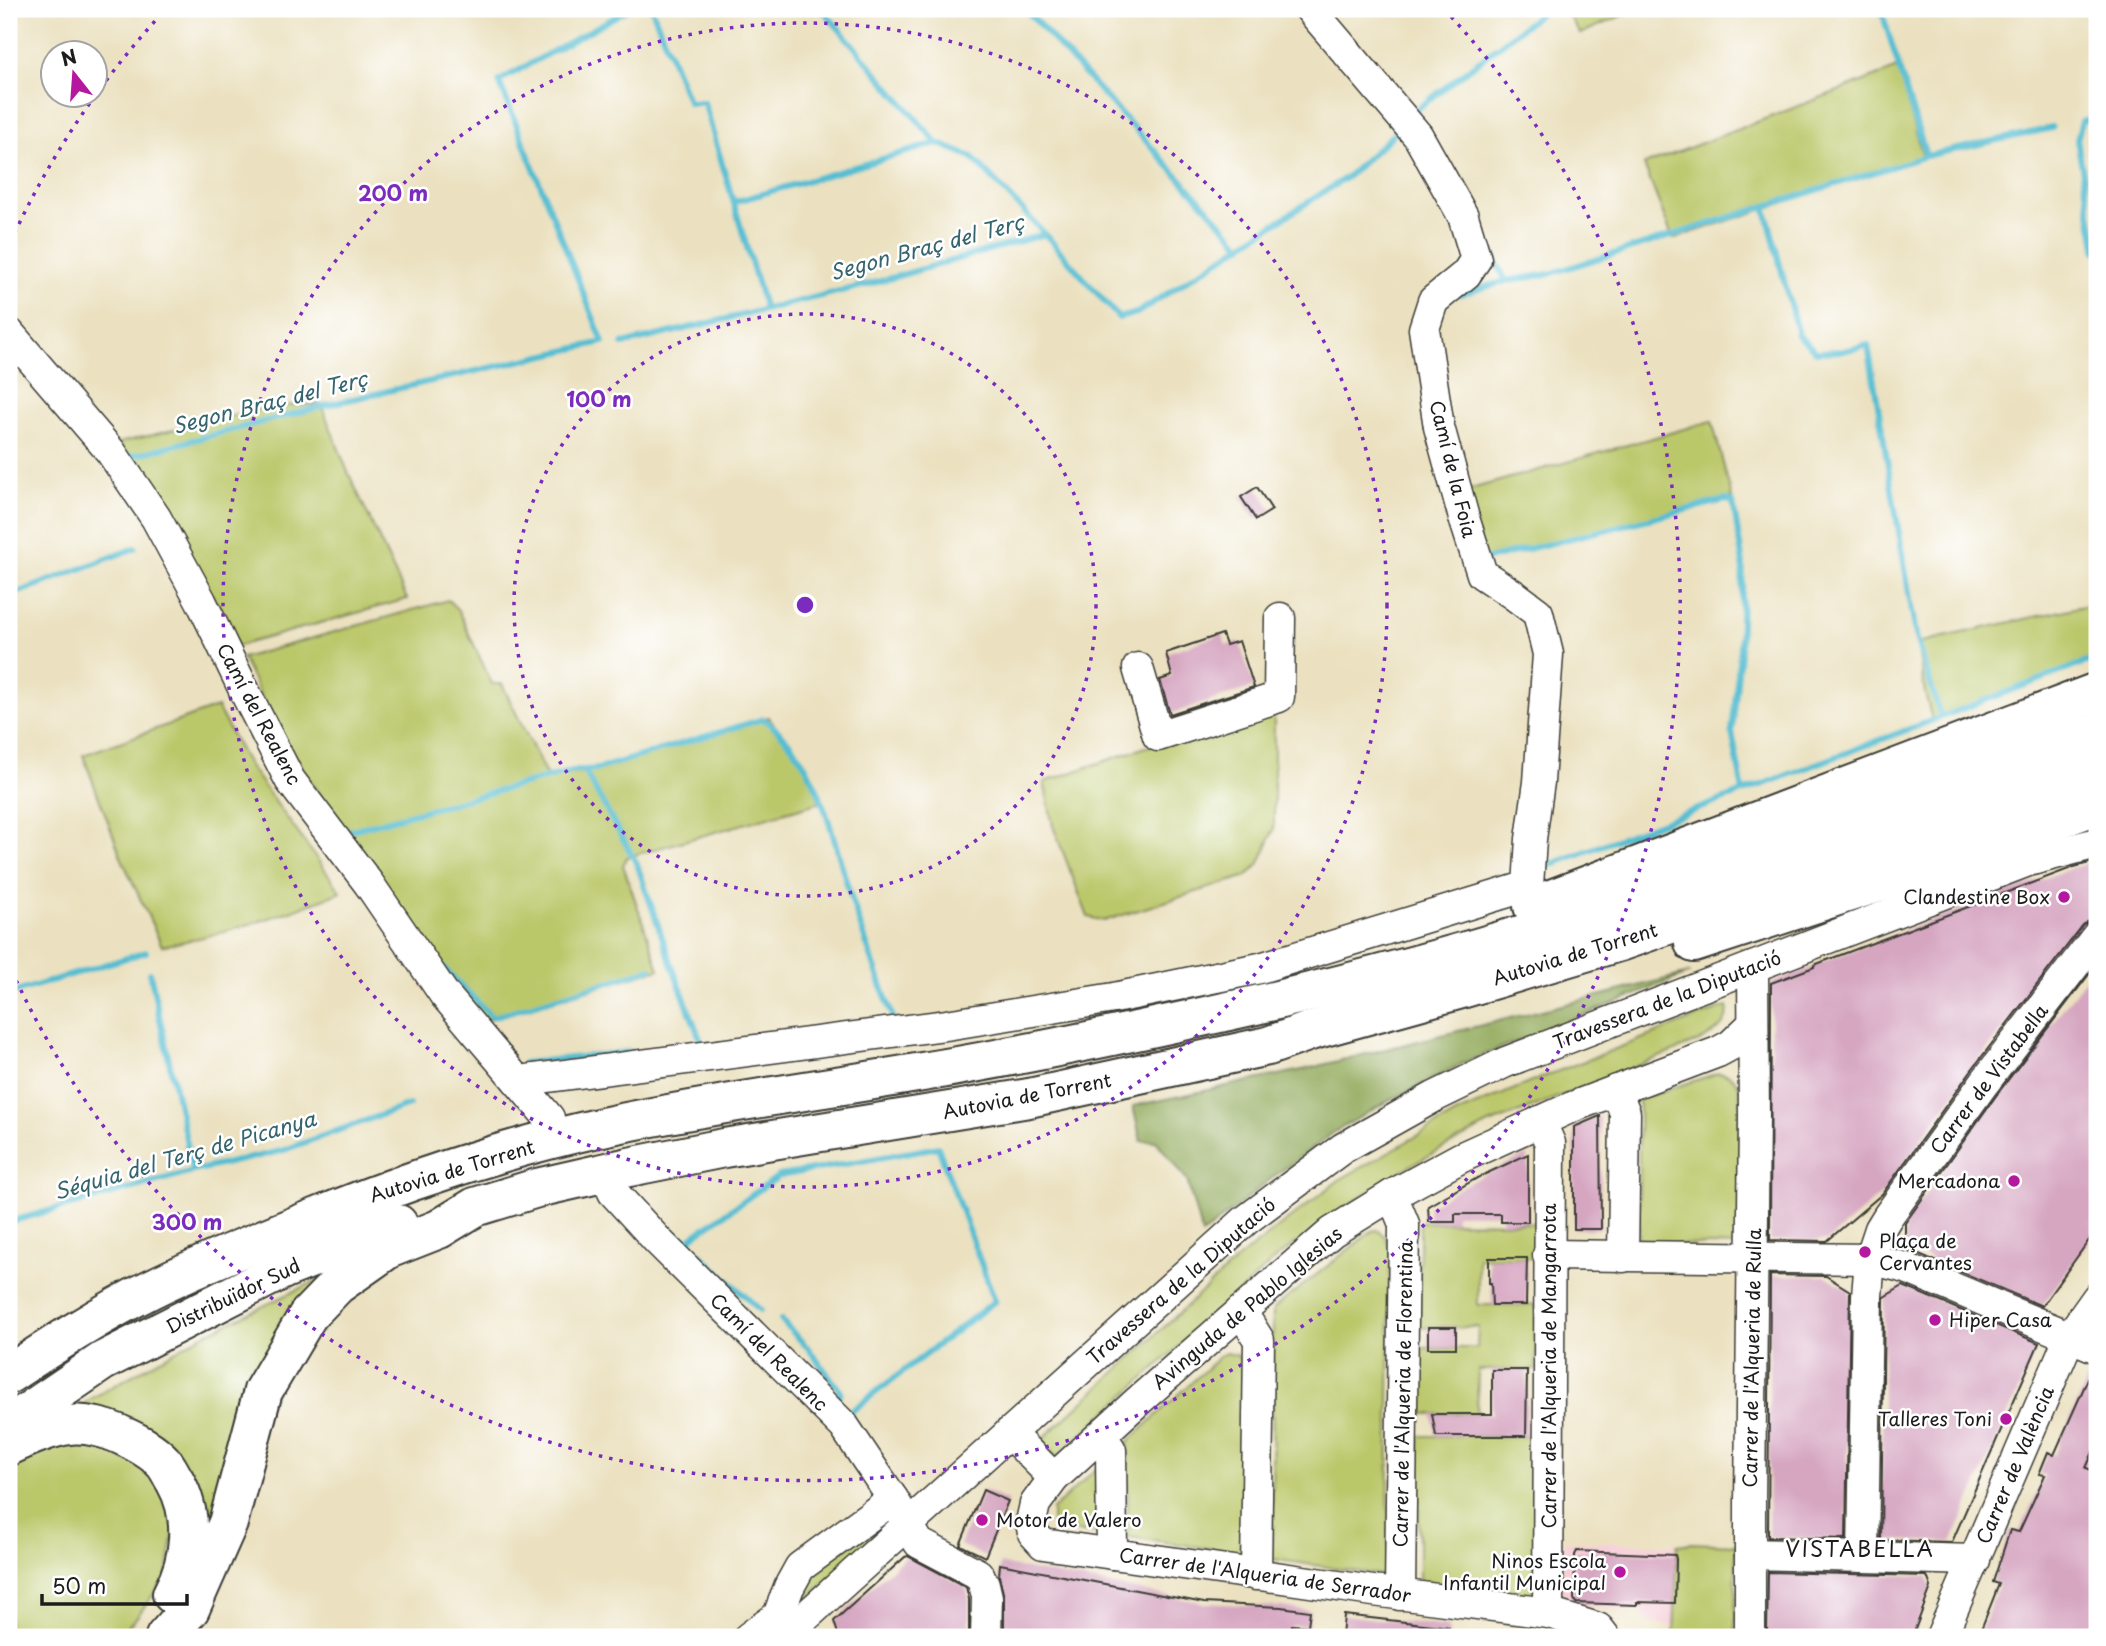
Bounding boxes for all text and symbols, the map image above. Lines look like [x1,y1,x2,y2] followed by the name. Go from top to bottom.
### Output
[38,38,108,108] north arrow
[57,41,80,72] text: N
[358,176,428,208] text: 200 m
[826,204,1029,287] water label: Segon Braç del Terç
[169,361,372,441] water label: Segon Braç del Terç
[566,382,632,414] text: 100 m
[1423,397,1485,541] street label: Camí de la Foia
[793,593,817,617] centre of rings
[211,638,309,790] street label: Camí del Realenc
[1903,882,2050,910] place label: Clandestine Box
[2056,889,2072,905] marker: Clandestine Box
[1489,915,1661,991] street label: Autovia de Torrent
[1549,943,1785,1056] street label: Travessera de la Diputació
[1922,997,2054,1159] street label: Carrer de Vistabella
[940,1065,1114,1125] street label: Autovia de Torrent
[50,1101,321,1207] water label: Séquia del Terç de Picanya
[366,1132,538,1208] street label: Autovia de Torrent
[1898,1166,2000,1194] place label: Mercadona
[2006,1173,2022,1189] marker: Mercadona
[1080,1190,1281,1370] street label: Travessera de la Diputació
[1534,1203,1562,1528] street label: Carrer de l'Alqueria de Mangarrota
[152,1205,222,1237] text: 300 m
[1145,1219,1348,1395] street label: Avinguda de Pablo Iglesias
[1879,1226,1972,1276] place label: Plaça de Cervantes
[1735,1228,1767,1488] street label: Carrer de l'Alqueria de Rulla
[1385,1239,1419,1548] street label: Carrer de l'Alqueria de Florentina
[1857,1244,1873,1260] marker: Plaça de Cervantes
[161,1250,305,1340] street label: Distribuïdor Sud
[704,1286,835,1417] street label: Camí del Realenc
[1949,1305,2052,1333] place label: Hiper Casa
[1927,1312,1943,1328] marker: Hiper Casa
[1968,1381,2060,1548] street label: Carrer de València
[1878,1404,1992,1432] place label: Talleres Toni
[1998,1411,2014,1427] marker: Talleres Toni
[996,1505,1141,1533] place label: Motor de Valero
[974,1512,990,1528] marker: Motor de Valero
[1785,1532,1935,1564] district label: VISTABELLA
[1117,1540,1413,1608] street label: Carrer de l'Alqueria de Serrador
[1443,1546,1606,1596] place label: Ninos Escola Infantil Municipal
[42,1562,187,1606] scale bar
[1612,1564,1628,1580] marker: Ninos Escola Infantil Municipal
[52,1569,106,1601] text: 50 m

